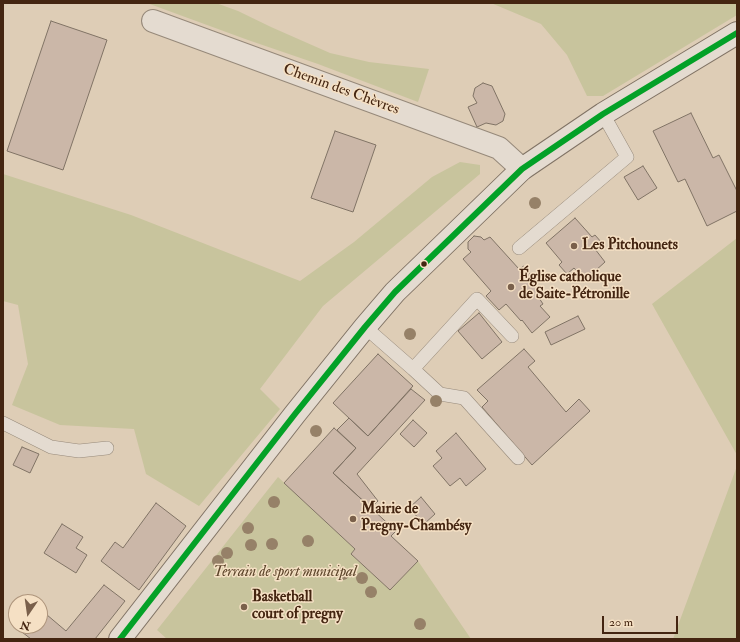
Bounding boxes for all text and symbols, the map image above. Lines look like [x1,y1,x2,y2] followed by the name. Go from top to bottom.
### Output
[281,61,401,119] street label: Chemin des Chèvres
[582,237,678,255] place label: Les Pitchounets
[569,241,579,251] marker: Les Pitchounets
[419,259,429,269] unlabelled marker
[519,269,630,304] place label: Église catholique de Saite-Pétronille
[506,282,516,292] marker: Église catholique de Saite-Pétronille
[361,501,471,536] place label: Mairie de Pregny-Chambésy
[348,514,358,524] marker: Mairie de Pregny-Chambésy
[213,564,357,582] park label: Terrain de sport municipal
[252,589,343,624] place label: Basketball court of pregny
[8,594,48,634] north arrow
[239,602,249,612] marker: Basketball court of pregny
[604,608,680,634] scale bar
[609,615,633,630] text: 20 m
[19,618,32,633] text: N

